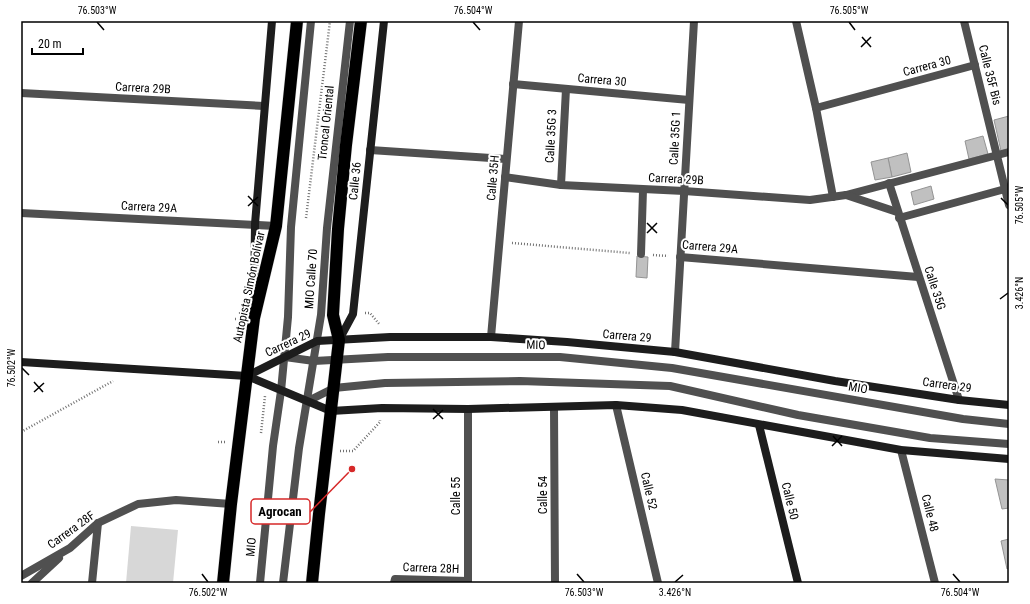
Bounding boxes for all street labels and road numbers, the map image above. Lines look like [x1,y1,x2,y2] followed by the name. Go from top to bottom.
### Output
[976,43,1004,107] street label: Calle 35F Bis
[901,53,953,79] street label: Carrera 30
[577,71,627,89] street label: Carrera 30
[115,80,171,96] street label: Carrera 29B
[315,85,337,161] street label: Troncal Oriental
[543,109,559,163] street label: Calle 35G 3
[667,111,683,165] street label: Calle 35G 1
[484,155,502,201] street label: Calle 35H
[346,161,364,201] street label: Calle 36
[648,171,704,187] street label: Carrera 29B
[121,199,177,215] street label: Carrera 29A
[230,230,268,344] street label: Autopista Simón Bolívar
[681,238,739,256] street label: Carrera 29A
[302,248,320,310] street label: MIO Calle 70
[921,264,949,312] street label: Calle 35G
[263,326,313,360] street label: Carrera 29
[602,327,652,345] street label: Carrera 29
[526,338,546,352] street label: MIO
[922,375,972,395] street label: Carrera 29
[847,379,869,397] street label: MIO
[638,471,660,511] street label: Calle 52
[536,476,550,514] street label: Calle 54
[449,477,463,515] street label: Calle 55
[779,481,801,521] street label: Calle 50
[919,493,941,533] street label: Calle 48
[45,508,98,552] street label: Carrera 28F
[243,537,259,557] street label: MIO
[402,560,460,576] street label: Carrera 28H

